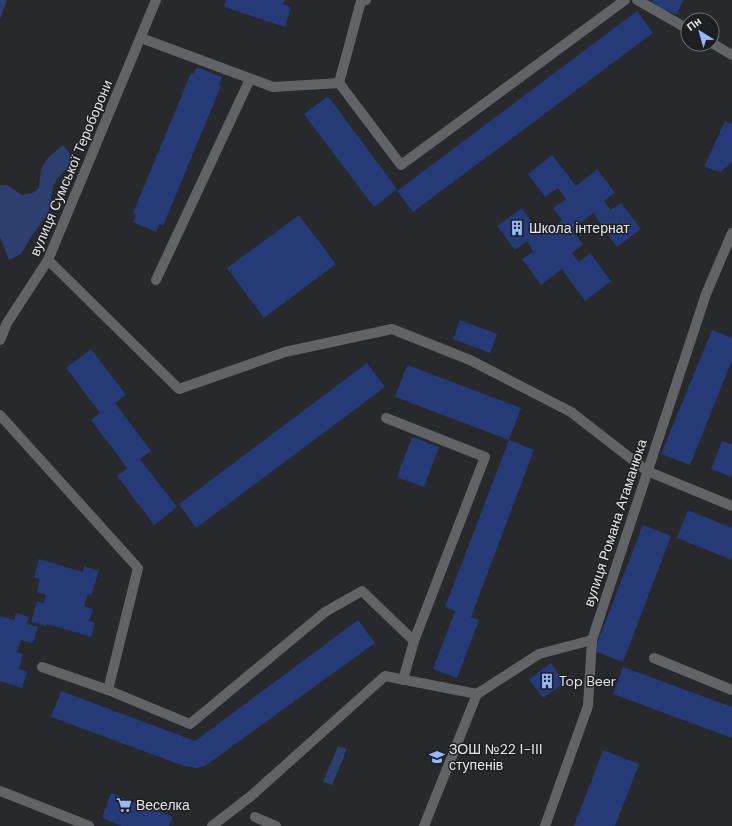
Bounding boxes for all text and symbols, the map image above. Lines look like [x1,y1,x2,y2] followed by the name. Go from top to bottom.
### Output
[680,12,720,52] north arrow
[684,14,704,34] text: Пн
[26,77,116,259] street label: вулиця Сумської Тероборони
[508,219,526,237] building icon: Школа інтернат
[529,219,630,237] place label: Школа інтернат
[579,437,651,609] street label: вулиця Романа Атаманюка
[538,672,556,690] building icon: Top Beer
[559,672,616,690] place label: Top Beer
[449,740,543,774] place label: ЗОШ №22 І-ІІІ ступенів
[428,748,446,766] school or university icon: ЗОШ №22 І-ІІІ ступенів
[115,796,133,814] supermarket icon: Веселка
[136,796,190,814] place label: Веселка

